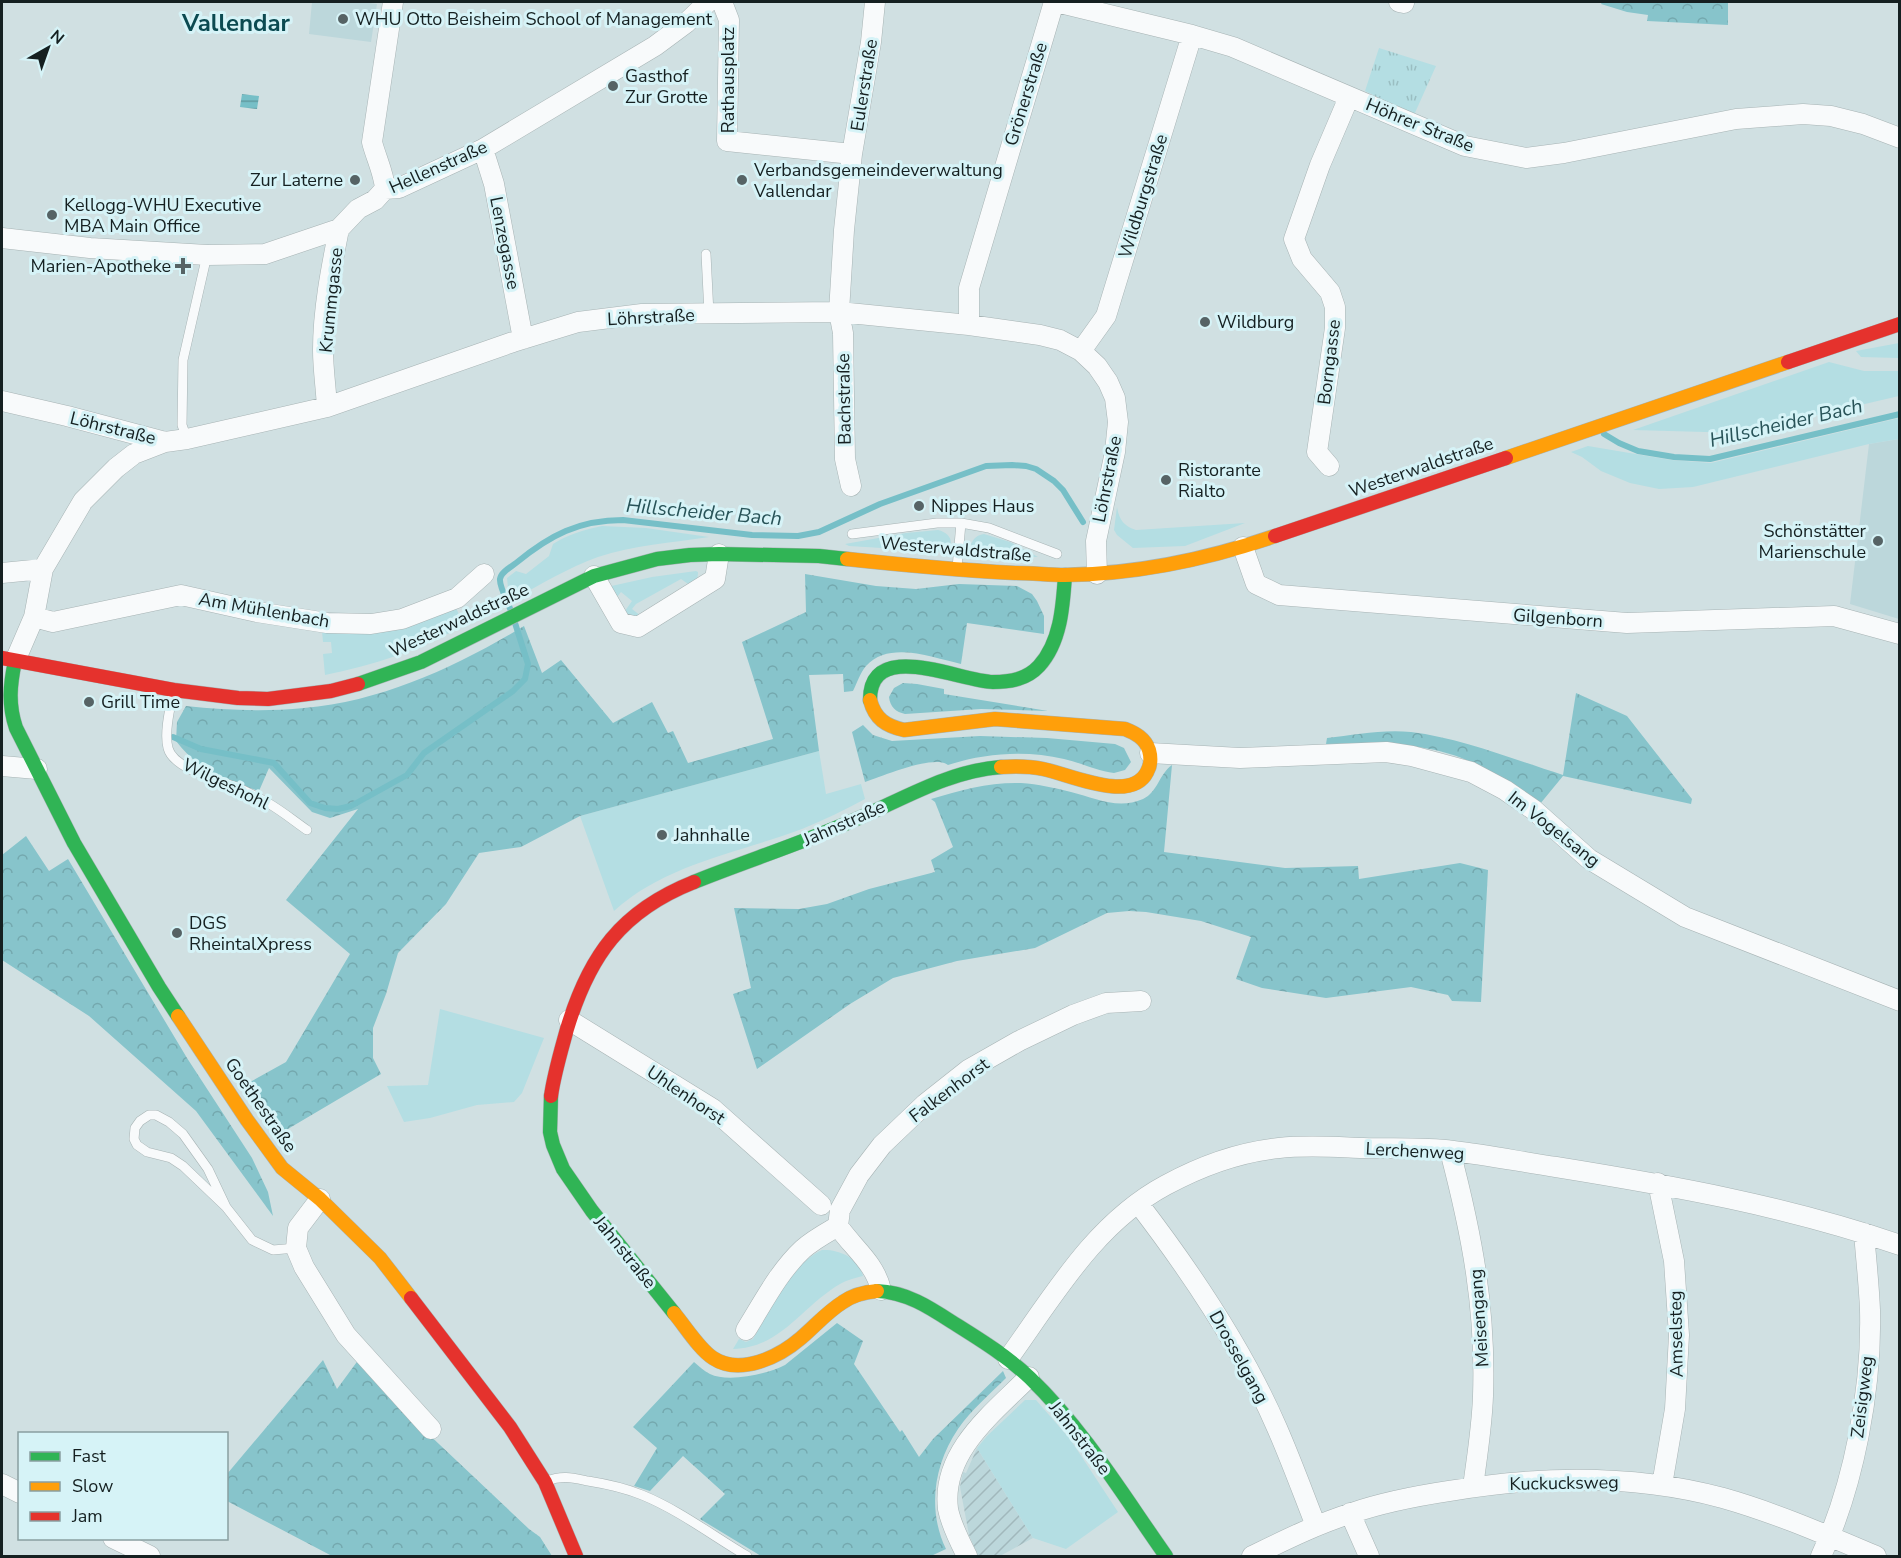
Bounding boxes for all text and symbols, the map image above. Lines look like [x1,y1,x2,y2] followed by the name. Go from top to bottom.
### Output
[181,7,291,39] district label: Vallendar
[355,7,713,31] place label: WHU Otto Beisheim School of Management
[336,12,350,26] marker: WHU Otto Beisheim School of Management
[18,18,78,78] north arrow
[45,25,69,50] text: N
[716,27,740,133] street label: Rathausplatz
[845,37,883,133] street label: Eulerstraße
[999,39,1053,149] street label: Grönerstraße
[625,64,708,109] place label: Gasthof Zur Grotte
[606,79,620,93] marker: Gasthof Zur Grotte
[1362,92,1478,158] street label: Höhrer Straße
[1113,131,1173,261] street label: Wildburgstraße
[385,135,491,199] street label: Hellenstraße
[753,158,1003,203] place label: Verbandsgemeindeverwaltung Vallendar
[250,168,343,192] place label: Zur Laterne
[348,173,362,187] marker: Zur Laterne
[735,173,749,187] marker: Verbandsgemeindeverwaltung Vallendar
[64,193,261,238] place label: Kellogg-WHU Executive MBA Main Office
[484,194,526,292] street label: Lenzegasse
[45,208,59,222] marker: Kellogg-WHU Executive MBA Main Office
[314,246,348,354] street label: Krummgasse
[30,254,171,278] place label: Marien-Apotheke
[176,259,190,273] marker: Marien-Apotheke
[607,303,695,331] street label: Löhrstraße
[1217,310,1294,334] place label: Wildburg
[1198,315,1212,329] marker: Wildburg
[1312,318,1346,406] street label: Borngasse
[831,353,857,445] street label: Bachstraße
[1707,392,1865,454] water label: Hillscheider Bach
[68,406,158,450] street label: Löhrstraße
[1346,431,1496,503] street label: Westerwaldstraße
[1087,434,1127,524] street label: Löhrstraße
[1178,458,1261,503] place label: Ristorante Rialto
[1159,473,1173,487] marker: Ristorante Rialto
[625,492,783,532] water label: Hillscheider Bach
[931,494,1034,518] place label: Nippes Haus
[912,499,926,513] marker: Nippes Haus
[1759,519,1867,564] place label: Schönstätter Marienschule
[880,530,1032,568] street label: Westerwaldstraße
[1871,534,1885,548] marker: Schönstätter Marienschule
[385,577,533,663] street label: Westerwaldstraße
[197,587,331,633] street label: Am Mühlenbach
[1512,603,1604,633] street label: Gilgenborn
[101,690,180,714] place label: Grill Time
[82,695,96,709] marker: Grill Time
[179,753,274,816] street label: Wilgeshohl
[1503,786,1605,872] street label: Im Vogelsang
[798,794,889,852] street label: Jahnstraße
[673,823,750,847] place label: Jahnhalle
[655,828,669,842] marker: Jahnhalle
[189,911,312,956] place label: DGS RheintalXpress
[170,926,184,940] marker: DGS RheintalXpress
[904,1052,994,1128] street label: Falkenhorst
[220,1053,302,1157] street label: Goethestraße
[642,1060,731,1130] street label: Uhlenhorst
[1365,1136,1465,1166] street label: Lerchenweg
[588,1210,662,1293] street label: Jahnstraße
[1464,1268,1494,1368] street label: Meisengang
[1663,1290,1689,1378] street label: Amselsteg
[1204,1306,1274,1408] street label: Drosselgang
[1845,1355,1879,1439] street label: Zeisigweg
[1043,1395,1116,1480] street label: Jahnstraße
[18,1432,228,1540] legend
[72,1444,107,1468] text: Fast
[1509,1470,1619,1496] street label: Kuckucksweg
[72,1474,113,1498] text: Slow
[71,1504,103,1528] text: Jam

